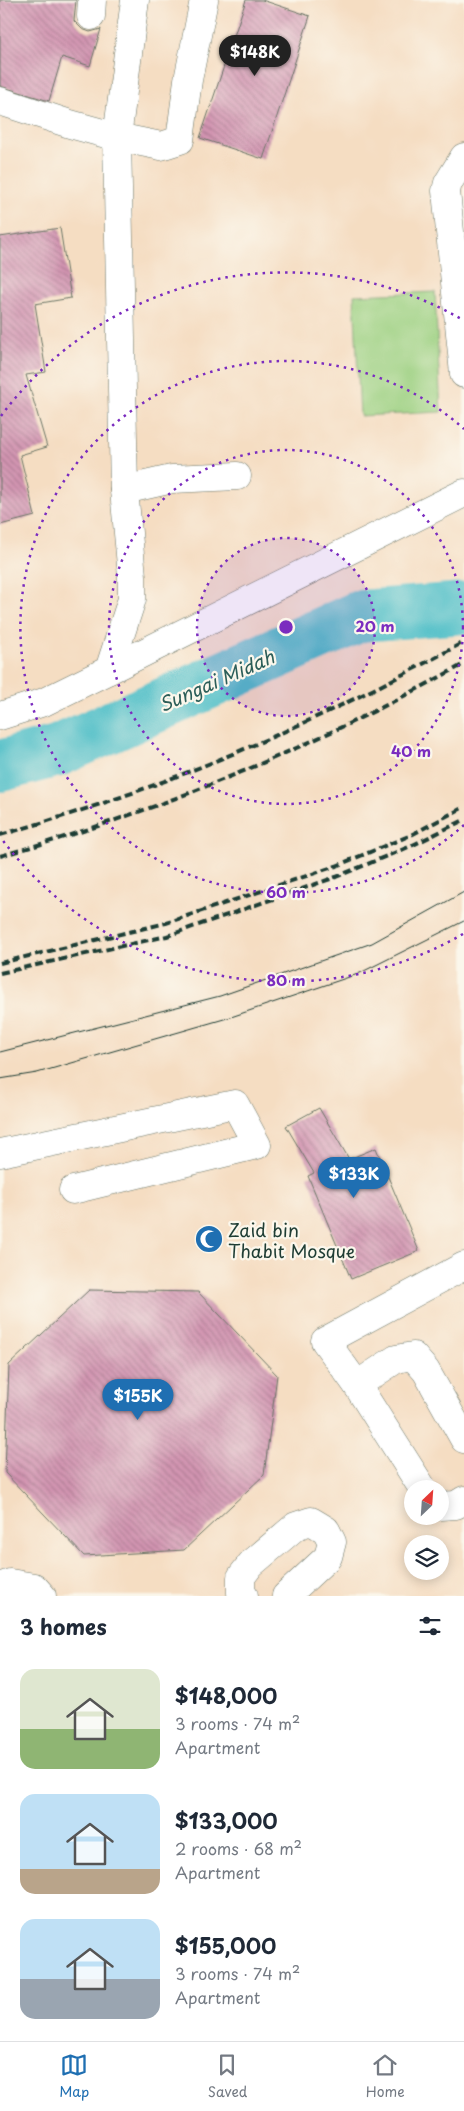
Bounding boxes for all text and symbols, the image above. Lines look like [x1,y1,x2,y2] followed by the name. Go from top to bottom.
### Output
[220,34,290,77] pin: $148K
[230,39,280,63] text: $148K
[356,614,394,637] text: 20 m
[277,618,295,636] centre of rings
[154,642,279,718] water label: Sungai Midah
[391,739,431,762] text: 40 m
[266,880,306,903] text: 60 m
[266,968,306,991] text: 80 m
[319,1156,389,1199] pin: $133K
[329,1161,379,1185] text: $133K
[228,1216,355,1264] place label: Zaid bin Thabit Mosque
[194,1224,224,1254] mosque icon: Zaid bin Thabit Mosque
[103,1378,173,1421] pin: $155K
[113,1383,163,1407] text: $155K
[404,1480,449,1525] north arrow
[404,1480,449,1580] map controls
[404,1535,449,1580] button: layers
[20,1610,107,1642] text: 3 homes
[416,1612,444,1640] icon: filters
[175,1679,277,1711] text: $148,000
[60,1689,120,1749] icon: home
[175,1711,300,1735] text: 3 rooms · 74 m²
[175,1735,260,1759] text: Apartment
[175,1804,278,1836] text: $133,000
[60,1814,120,1874] icon: home
[175,1836,302,1860] text: 2 rooms · 68 m²
[175,1860,260,1884] text: Apartment
[175,1929,276,1961] text: $155,000
[60,1939,120,1999] icon: home
[175,1961,300,1985] text: 3 rooms · 74 m²
[175,1985,260,2009] text: Apartment
[59,2051,89,2102] tab: Map
[208,2051,247,2102] tab: Saved
[366,2051,405,2102] tab: Home

